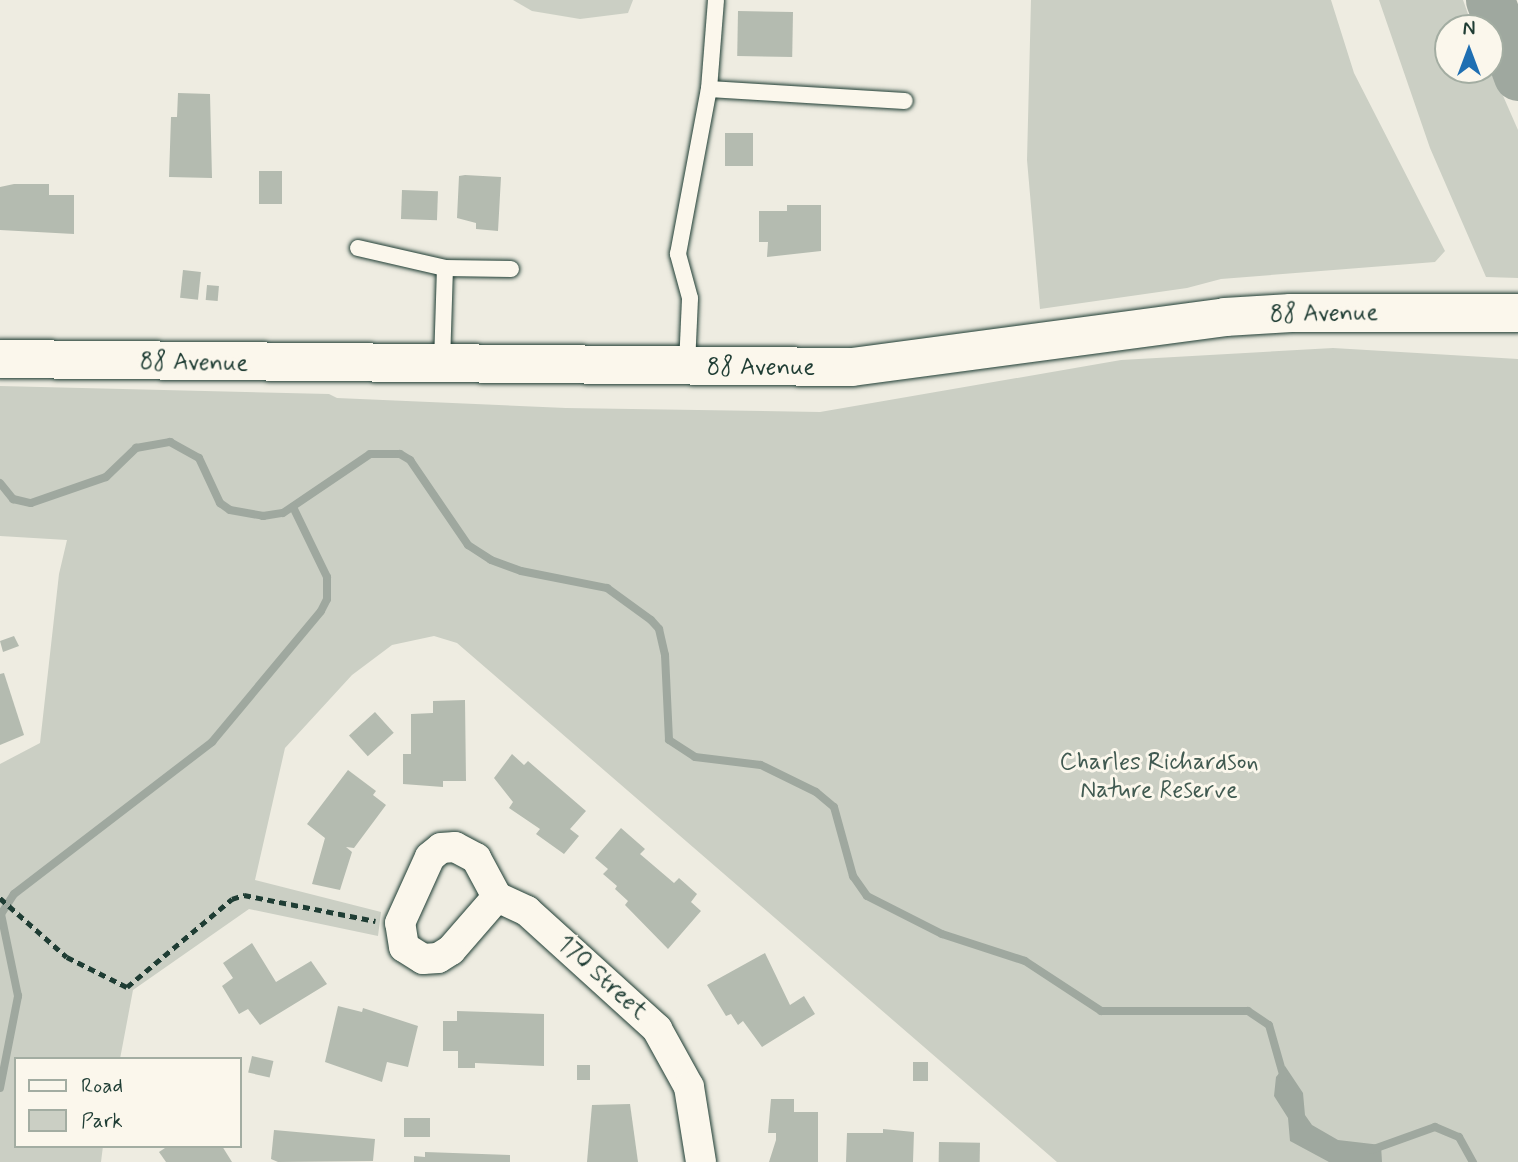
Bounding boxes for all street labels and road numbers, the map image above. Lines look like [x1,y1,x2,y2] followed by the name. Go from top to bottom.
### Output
[1270,299,1378,329] street label: 88 Avenue
[140,348,248,378] street label: 88 Avenue
[707,354,815,382] street label: 88 Avenue
[551,930,653,1026] street label: 170 Street

